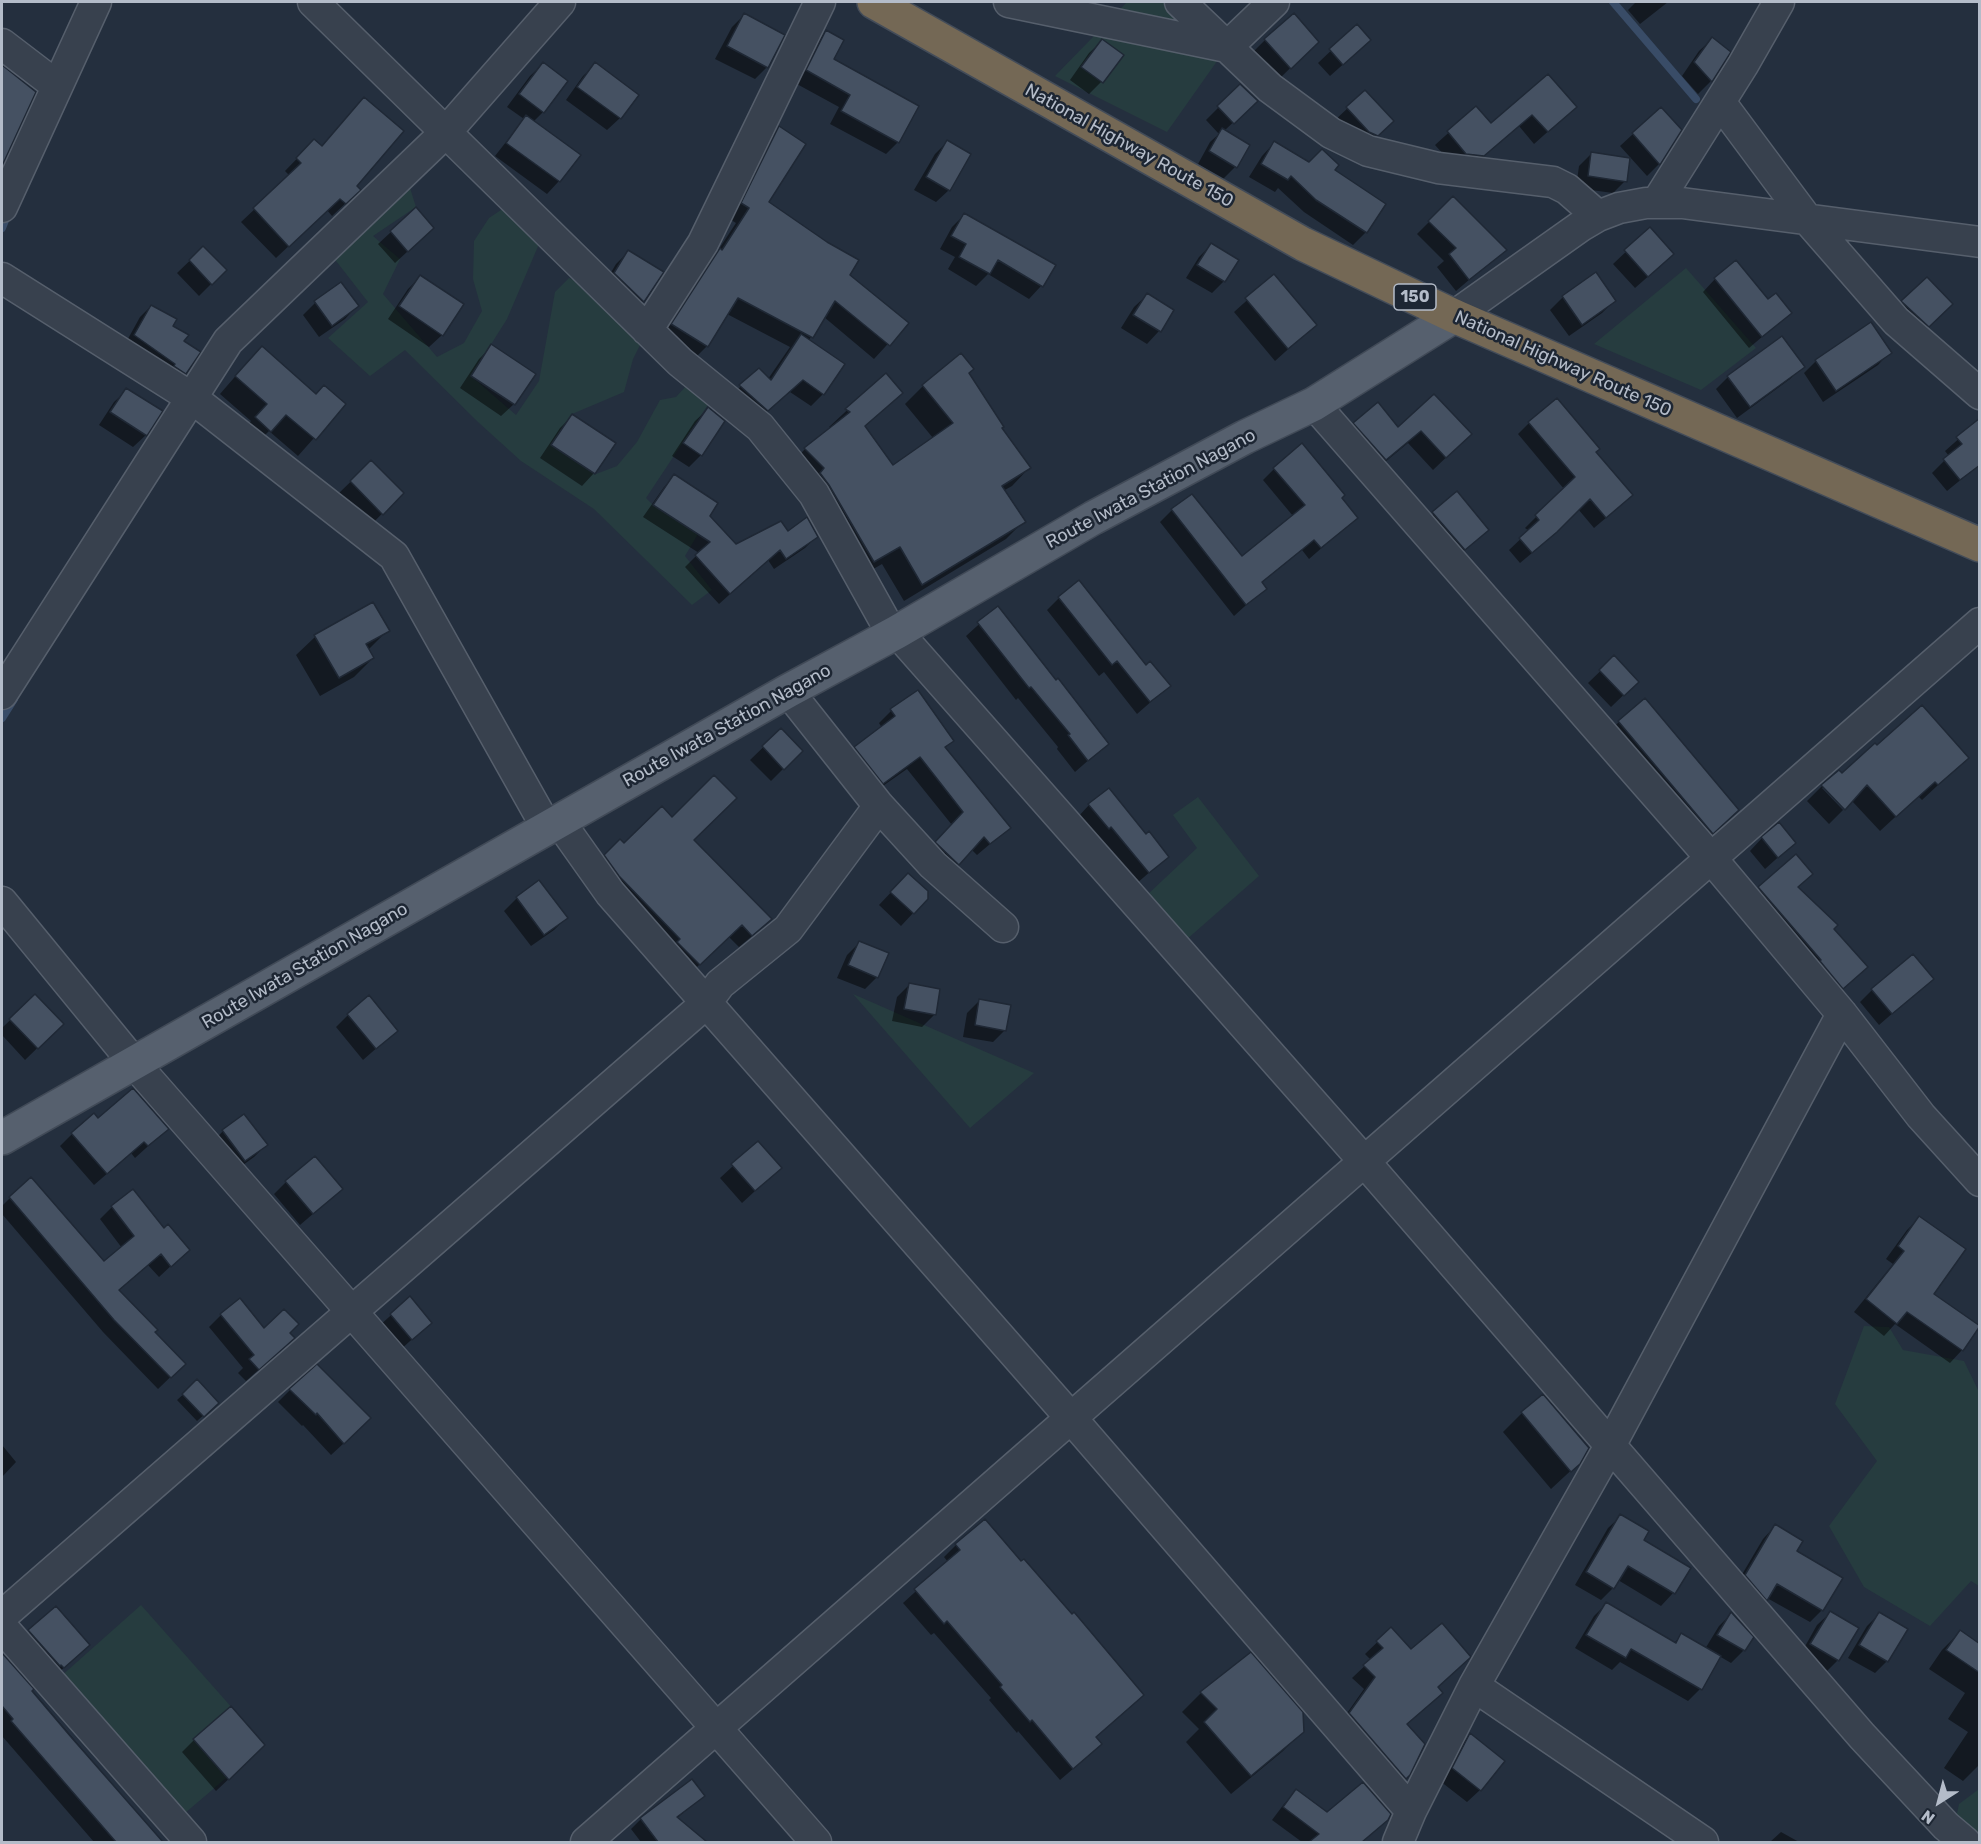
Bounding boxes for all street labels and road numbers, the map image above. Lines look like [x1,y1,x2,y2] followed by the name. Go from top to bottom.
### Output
[1021,80,1237,212] street label: National Highway Route 150
[1394,284,1436,310] road number: 150
[1451,306,1675,422] street label: National Highway Route 150
[1043,424,1259,554] street label: Route Iwata Station Nagano
[619,660,835,792] street label: Route Iwata Station Nagano
[198,898,412,1034] street label: Route Iwata Station Nagano

